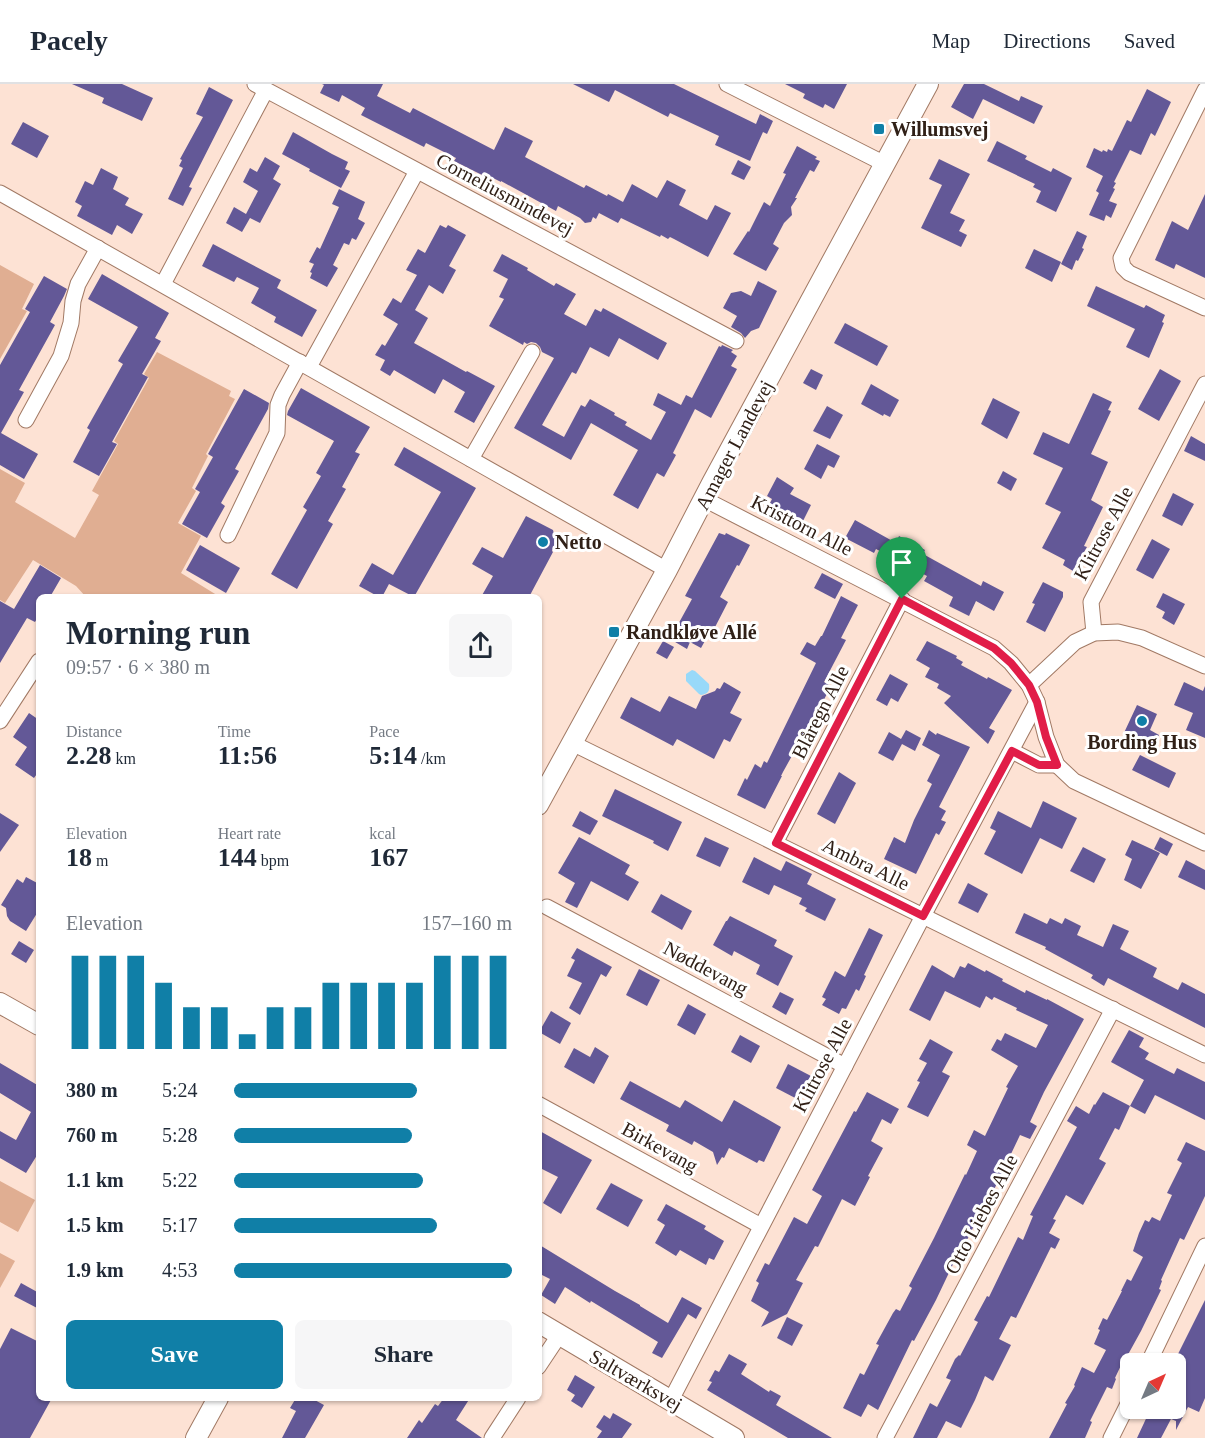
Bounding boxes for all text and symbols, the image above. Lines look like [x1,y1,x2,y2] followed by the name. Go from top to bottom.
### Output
[30,25,108,56] text: Pacely
[932,29,970,53] text: Map
[1003,29,1091,53] text: Directions
[1124,29,1175,53] text: Saved
[891,118,988,141] place label: Willumsvej
[872,122,886,136] marker: Willumsvej
[432,149,577,240] street label: Corneliusmindevej
[691,376,778,514] street label: Amager Landevej
[1069,482,1137,584] street label: Klitrose Alle
[748,490,856,560] street label: Kristtorn Alle
[555,531,602,553] place label: Netto
[536,535,550,549] marker: Netto
[876,537,927,599] pin
[885,546,918,579] icon: arrive
[449,614,512,677] button: share
[66,615,250,651] text: Morning run
[626,621,757,643] place label: Randkløve Allé
[607,625,621,639] marker: Randkløve Allé
[66,656,210,678] text: 09:57 · 6 × 380 m
[787,662,854,763] street label: Blåregn Alle
[1135,714,1149,728] marker: Bording Hus
[66,723,122,740] text: Distance
[218,723,251,740] text: Time
[369,723,400,740] text: Pace
[1087,731,1197,754] place label: Bording Hus
[66,741,112,770] text: 2.28
[218,741,277,770] text: 11:56
[369,741,417,770] text: 5:14
[112,750,136,767] text: km
[417,750,446,767] text: /km
[66,825,127,842] text: Elevation
[218,825,281,842] text: Heart rate
[369,825,396,842] text: kcal
[819,834,913,895] street label: Ambra Alle
[66,843,92,872] text: 18
[218,843,257,872] text: 144
[369,843,408,872] text: 167
[92,852,108,869] text: m
[257,852,289,869] text: bpm
[66,912,143,934] text: Elevation
[421,912,512,934] text: 157–160 m
[660,937,752,1000] street label: Nøddevang
[788,1014,856,1116] street label: Klitrose Alle
[66,1079,118,1101] text: 380 m
[162,1079,198,1101] text: 5:24
[618,1117,702,1178] street label: Birkevang
[66,1124,118,1146] text: 760 m
[162,1124,198,1146] text: 5:28
[940,1150,1022,1278] street label: Otto Liebes Alle
[66,1169,124,1191] text: 1.1 km
[162,1169,198,1191] text: 5:22
[66,1214,124,1236] text: 1.5 km
[162,1214,198,1236] text: 5:17
[66,1259,124,1281] text: 1.9 km
[162,1259,198,1281] text: 4:53
[66,1320,283,1389] button: Save
[295,1320,512,1389] button: Share
[585,1345,686,1416] street label: Saltværksvej
[1120,1353,1186,1419] north arrow
[1120,1353,1186,1419] map controls

